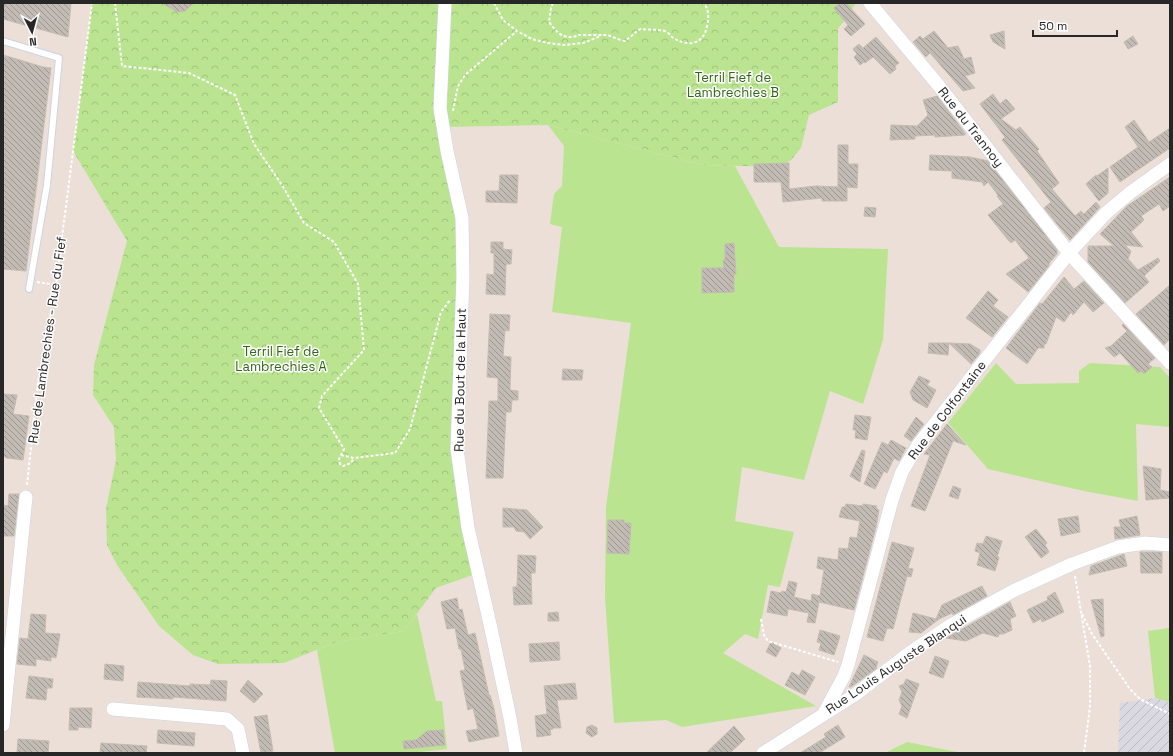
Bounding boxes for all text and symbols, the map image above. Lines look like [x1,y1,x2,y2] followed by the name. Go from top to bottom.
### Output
[12,12,52,52] north arrow
[1033,12,1117,38] scale bar
[1039,18,1067,34] text: 50 m
[29,35,37,49] text: N
[687,69,779,101] park label: Terril Fief de Lambrechies B
[934,83,1008,171] street label: Rue du Trannoy
[24,235,70,445] street label: Rue de Lambrechies - Rue du Fief
[450,308,470,452] street label: Rue du Bout de la Haut
[235,343,327,375] park label: Terril Fief de Lambrechies A
[904,357,990,463] street label: Rue de Colfontaine
[822,611,970,717] street label: Rue Louis Auguste Blanqui

